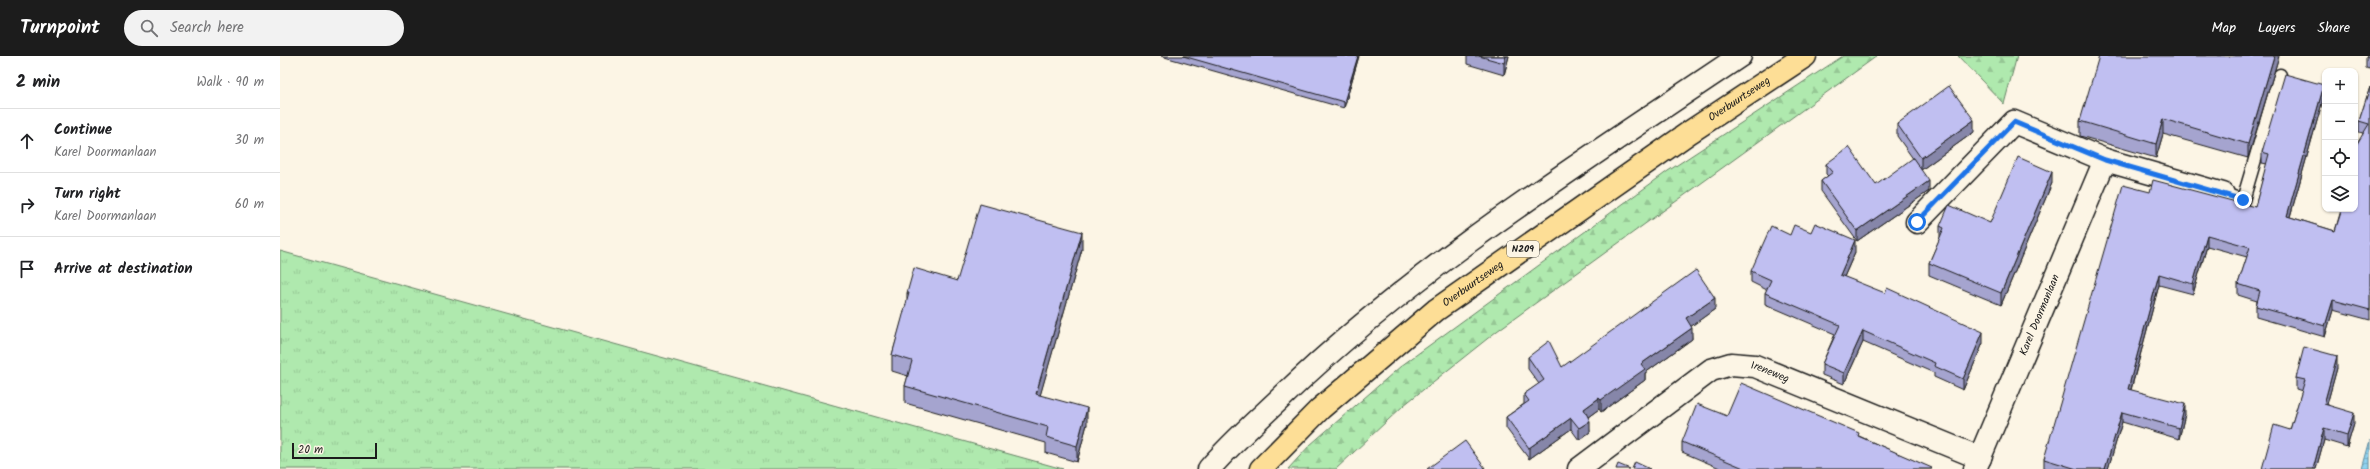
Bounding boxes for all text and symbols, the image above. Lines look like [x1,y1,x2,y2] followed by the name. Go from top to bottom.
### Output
[124,10,404,46] search box
[20,13,100,43] text: Turnpoint
[170,16,244,40] text: Search here
[138,17,160,39] icon: search
[2212,17,2236,39] text: Map
[2258,17,2296,39] text: Layers
[2318,17,2350,39] text: Share
[2322,68,2358,212] map controls
[2322,68,2358,104] button: +
[16,69,60,96] text: 2 min
[197,72,264,93] text: Walk · 90 m
[1705,72,1774,127] street label: Overbuurtseweg
[2322,104,2358,140] button: −
[54,118,112,142] text: Continue
[16,130,38,152] icon: ahead
[235,130,264,151] text: 30 m
[2322,140,2358,176] button: locate
[54,142,156,163] text: Karel Doormanlaan
[2322,176,2358,212] button: layers
[54,182,121,206] text: Turn right
[2234,191,2252,209] route end
[16,194,38,216] icon: right
[235,194,264,215] text: 60 m
[54,206,156,227] text: Karel Doormanlaan
[1908,213,1926,231] route start
[1507,241,1539,257] road number: N209
[1439,256,1508,312] street label: Overbuurtseweg
[54,257,193,281] text: Arrive at destination
[16,258,38,280] icon: arrive
[2015,271,2065,359] street label: Karel Doormanlaan
[1750,357,1792,388] street label: Ireneweg
[292,441,377,460] scale bar
[298,441,323,459] text: 20 m

